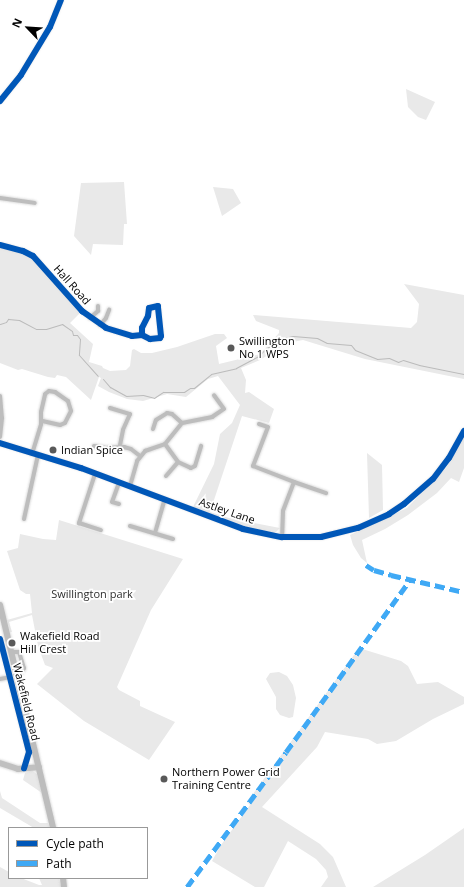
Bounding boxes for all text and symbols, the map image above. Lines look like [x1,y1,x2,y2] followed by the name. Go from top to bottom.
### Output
[8,8,48,48] north arrow
[8,15,25,30] text: N
[51,262,93,308] street label: Hall Road
[239,335,295,361] place label: Swillington No 1 WPS
[226,343,236,353] marker: Swillington No 1 WPS
[61,443,123,457] place label: Indian Spice
[48,445,58,455] marker: Indian Spice
[197,495,257,527] street label: Astley Lane
[51,587,133,601] park label: Swillington park
[20,630,99,656] place label: Wakefield Road Hill Crest
[7,638,17,648] marker: Wakefield Road Hill Crest
[10,662,42,742] street label: Wakefield Road
[172,766,280,792] place label: Northern Power Grid Training Centre
[159,774,169,784] marker: Northern Power Grid Training Centre
[8,827,148,879] legend
[46,835,104,852] text: Cycle path
[46,855,72,872] text: Path

